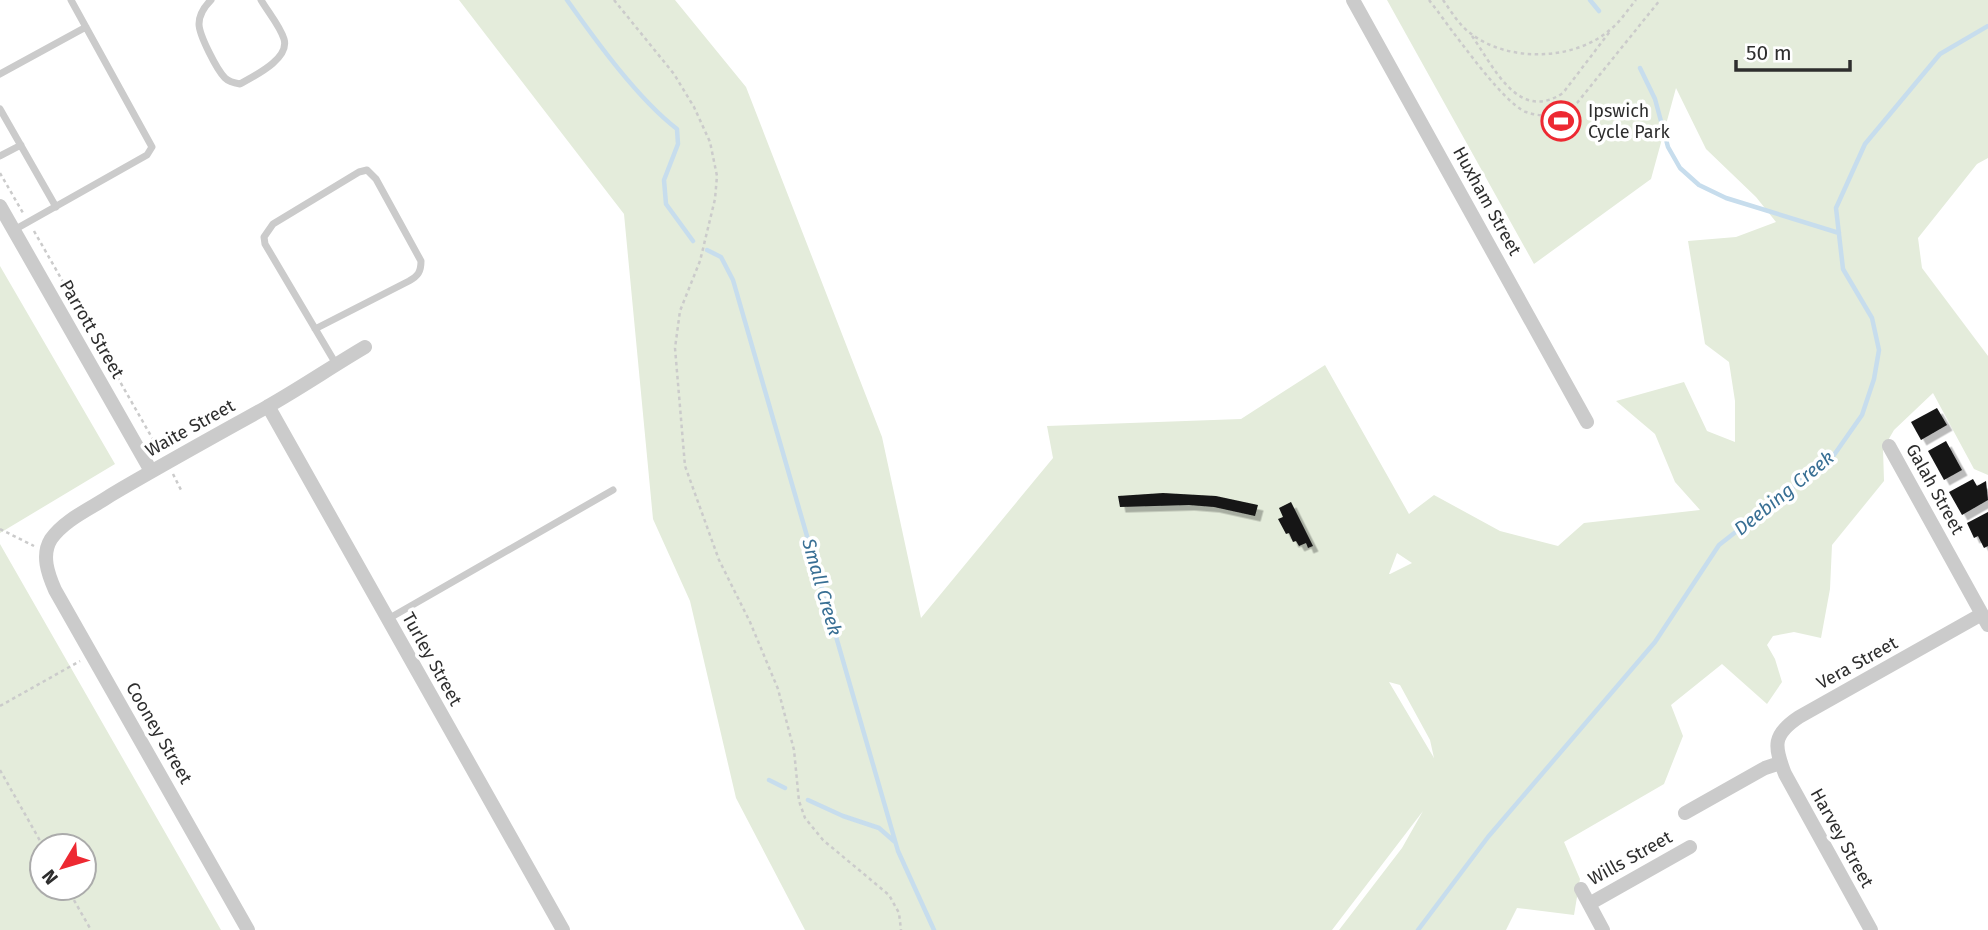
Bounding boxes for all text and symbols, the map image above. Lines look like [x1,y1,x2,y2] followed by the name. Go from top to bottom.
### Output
[1736,28,1850,72] scale bar
[1746,40,1792,66] text: 50 m
[1540,100,1582,142] sports icon: Ipswich Cycle Park
[1588,100,1671,143] place label: Ipswich Cycle Park
[1448,143,1526,260] street label: Huxham Street
[55,276,129,382] street label: Parrott Street
[141,394,239,462] street label: Waite Street
[1901,440,1969,539] street label: Galah Street
[1729,446,1839,540] water label: Deebing Creek
[797,535,847,638] water label: Small Creek
[397,608,467,710] street label: Turley Street
[1813,632,1902,694] street label: Vera Street
[121,678,197,788] street label: Cooney Street
[1806,785,1879,892] street label: Harvey Street
[1584,826,1676,890] street label: Wills Street
[28,832,98,902] north arrow
[37,865,63,889] text: N

